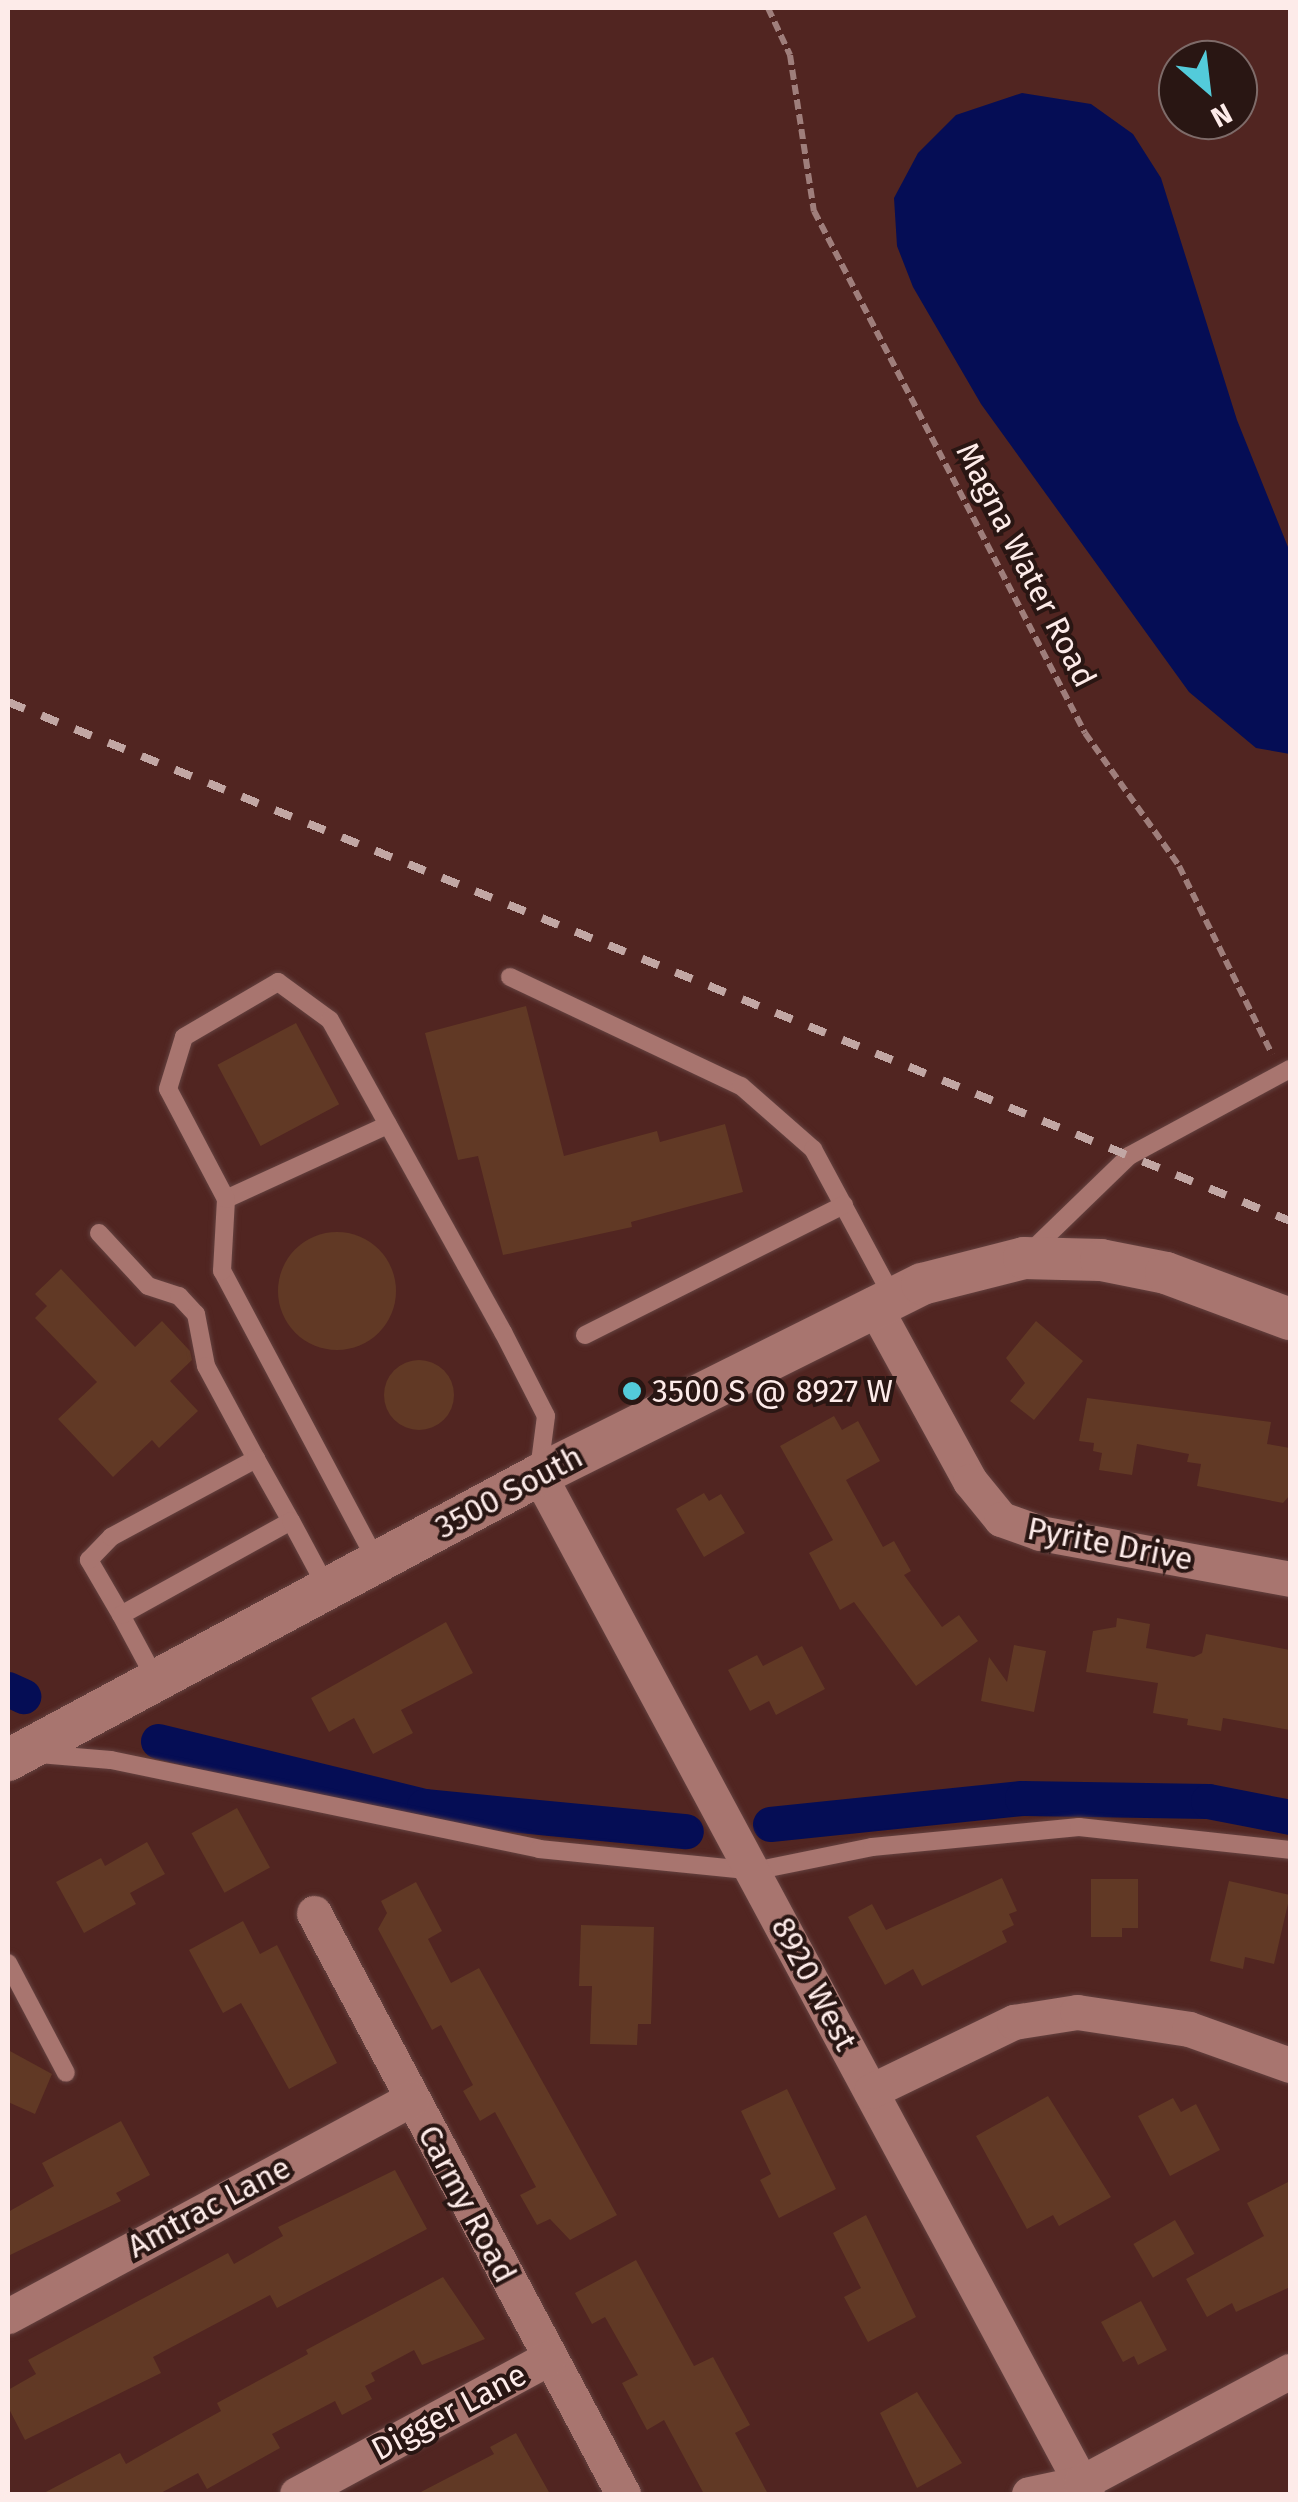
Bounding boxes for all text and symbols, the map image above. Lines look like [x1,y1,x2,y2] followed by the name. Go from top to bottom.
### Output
[1158,40,1258,140] north arrow
[1205,96,1237,134] text: N
[948,436,1104,694] street label: Magna Water Road
[652,1372,893,1410] place label: 3500 S @ 8927 W
[621,1380,643,1402] marker: 3500 S @ 8927 W
[429,1437,589,1547] street label: 3500 South
[1024,1509,1196,1579] street label: Pyrite Drive
[763,1911,865,2057] street label: 8920 West
[410,2119,524,2289] street label: Carmy Road
[121,2148,297,2266] street label: Amtrac Lane
[365,2355,533,2469] street label: Digger Lane

